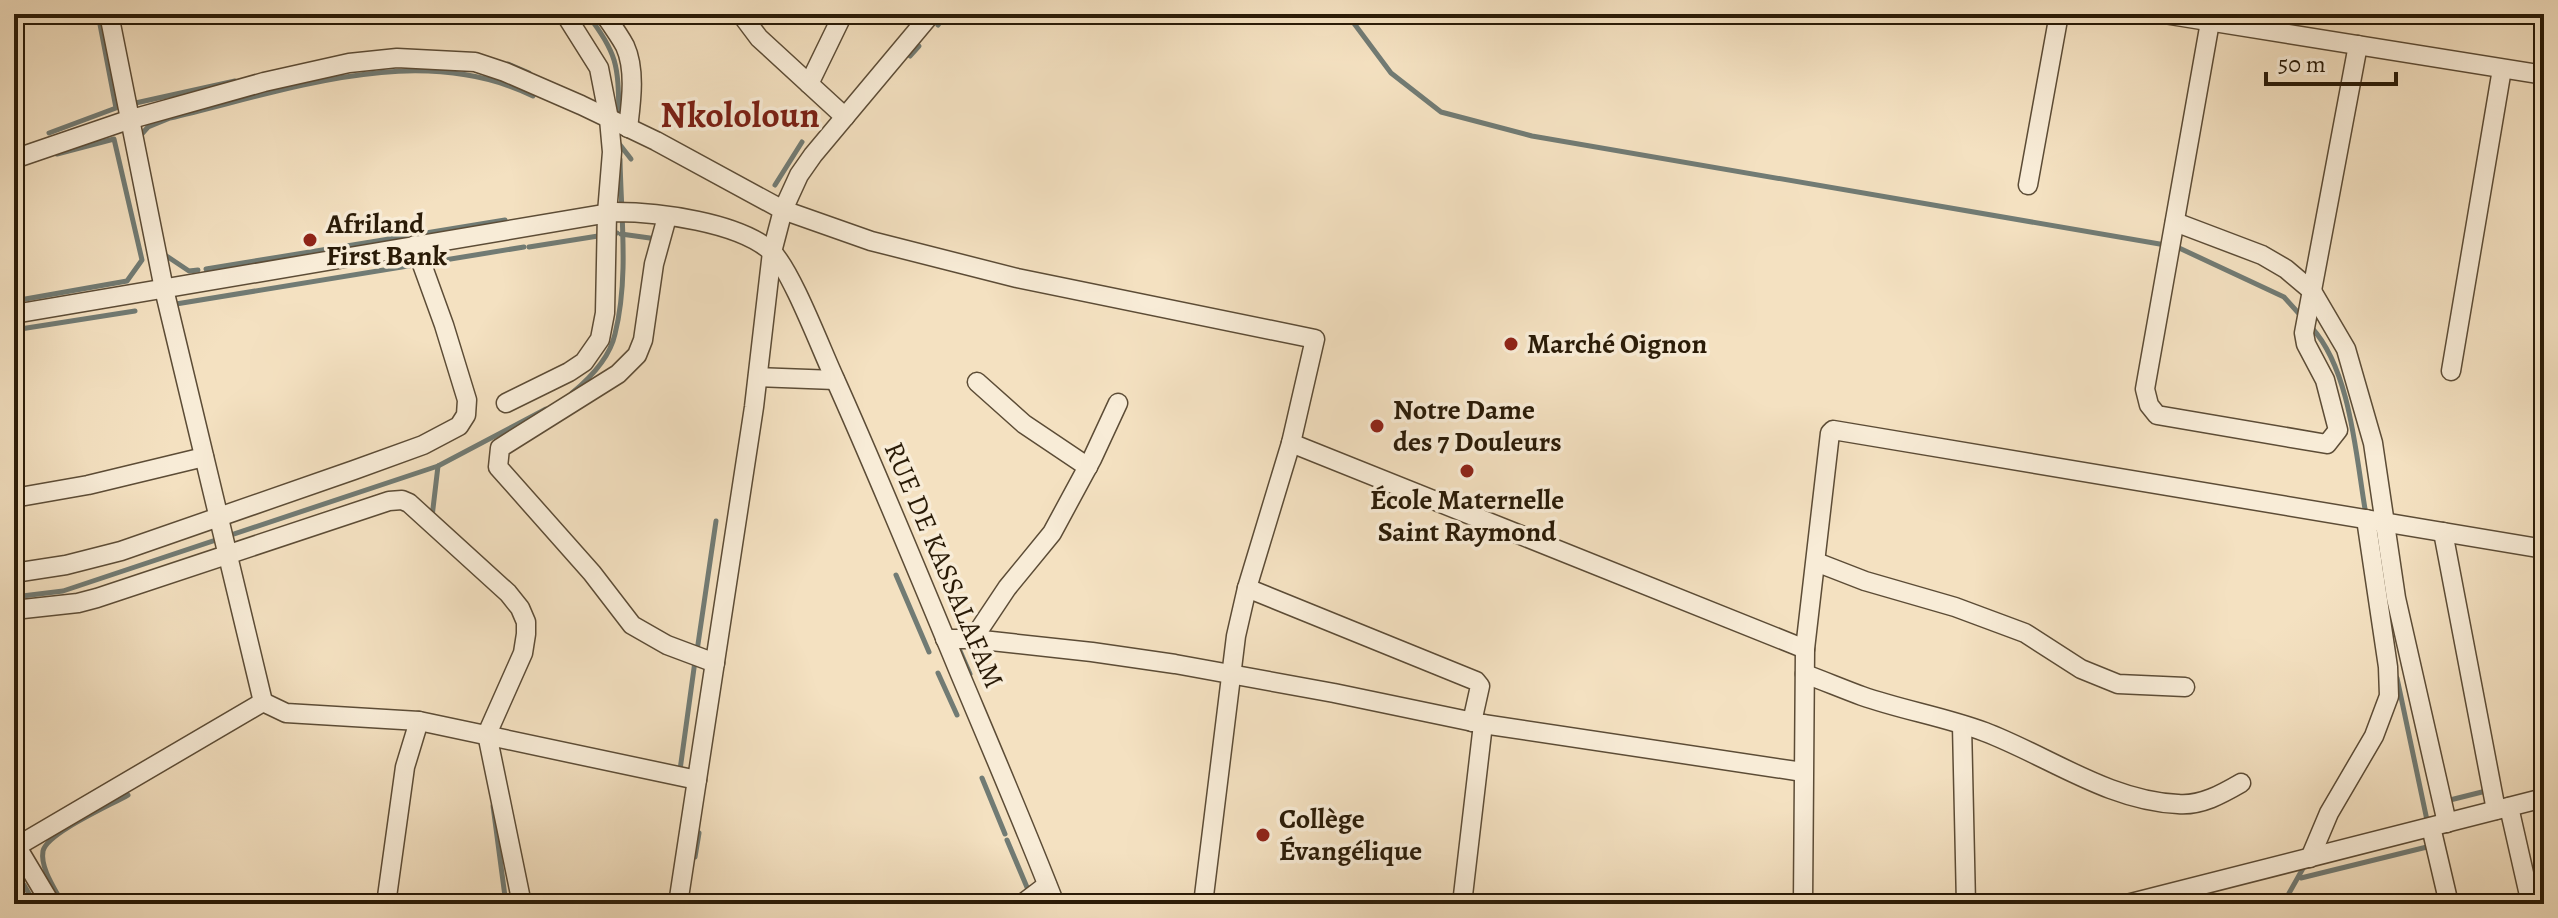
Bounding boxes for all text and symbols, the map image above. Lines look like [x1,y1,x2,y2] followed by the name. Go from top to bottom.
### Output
[2266,36,2396,86] scale bar
[2278,48,2326,80] text: 50 m
[660,90,820,139] district label: Nkololoun
[325,205,447,275] place label: Afriland First Bank
[301,231,319,249] marker: Afriland First Bank
[1527,325,1707,363] place label: Marché Oignon
[1502,335,1520,353] marker: Marché Oignon
[1393,391,1562,461] place label: Notre Dame des 7 Douleurs
[1368,417,1386,435] marker: Notre Dame des 7 Douleurs
[875,436,1013,694] street label: RUE DE KASSALAFAM
[1458,462,1476,480] marker: École Maternelle Saint Raymond
[1370,481,1564,551] place label: École Maternelle Saint Raymond
[1279,800,1422,870] place label: Collège Évangélique
[1254,826,1272,844] marker: Collège Évangélique

